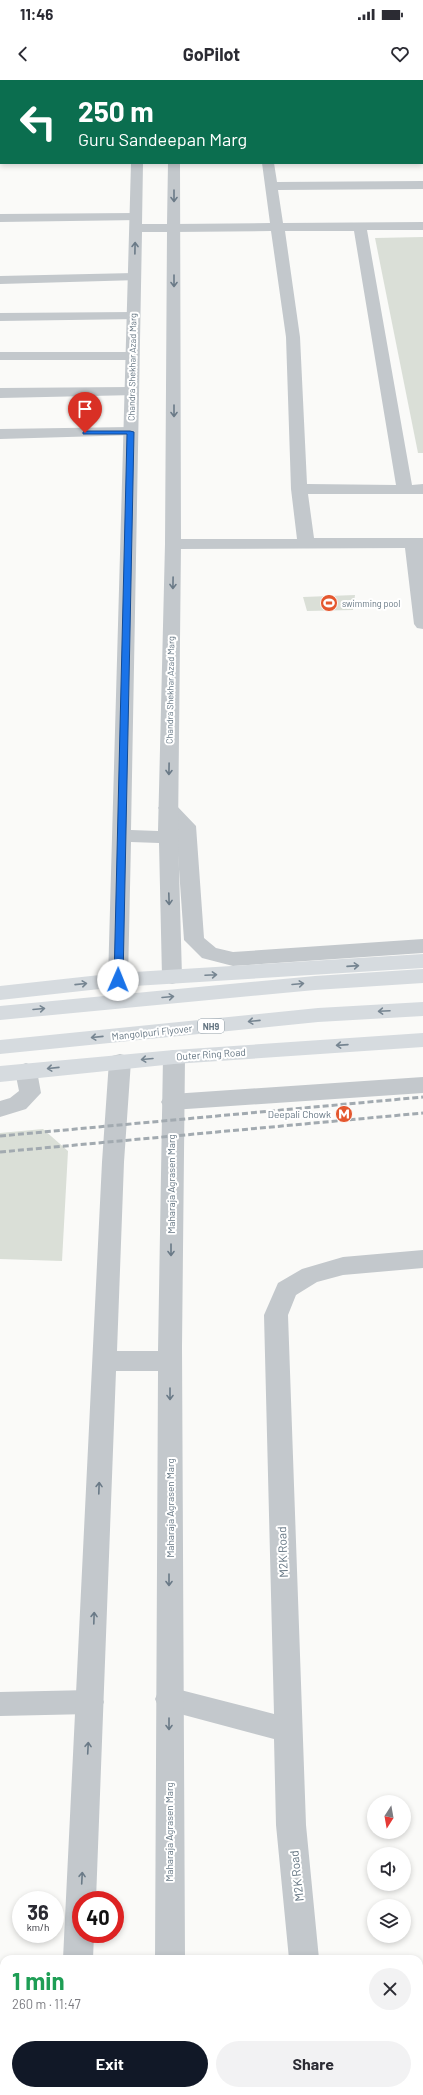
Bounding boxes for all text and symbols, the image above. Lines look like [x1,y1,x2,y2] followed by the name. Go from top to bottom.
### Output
[20,5,53,23] text: 11:46
[12,43,34,65] icon: back
[183,43,240,65] text: GoPilot
[389,43,411,65] icon: heart
[78,94,154,128] text: 250 m
[12,96,64,148] icon: left
[78,128,247,150] text: Guru Sandeepan Marg
[170,189,178,202] one-way arrow
[131,242,139,255] one-way arrow
[170,274,178,287] one-way arrow
[126,313,138,421] street label: Chandra Shekhar Azad Marg
[68,392,102,433] pin
[74,398,96,420] icon: arrive
[170,404,178,417] one-way arrow
[169,576,176,589] one-way arrow
[319,593,339,613] sports icon: swimming pool
[342,598,400,609] place label: swimming pool
[164,636,176,744] street label: Chandra Shekhar Azad Marg
[165,762,173,775] one-way arrow
[166,892,173,905] one-way arrow
[97,959,139,1001] position arrow
[346,962,359,969] one-way arrow
[204,971,217,978] one-way arrow
[74,980,87,988] one-way arrow
[291,981,304,988] one-way arrow
[161,993,174,1000] one-way arrow
[32,1005,45,1013] one-way arrow
[378,1008,391,1015] one-way arrow
[248,1018,261,1025] one-way arrow
[198,1019,224,1033] road number: NH9
[111,1022,193,1042] street label: Mangolpuri Flyover
[91,1033,104,1041] one-way arrow
[336,1042,349,1049] one-way arrow
[176,1046,246,1062] street label: Outer Ring Road
[141,1055,154,1063] one-way arrow
[47,1065,60,1072] one-way arrow
[334,1104,354,1124] metro station icon: Deepali Chowk
[268,1108,331,1120] place label: Deepali Chowk
[165,1134,177,1234] street label: Maharaja Agrasen Marg
[167,1243,175,1256] one-way arrow
[166,1387,174,1400] one-way arrow
[164,1458,176,1558] street label: Maharaja Agrasen Marg
[96,1482,103,1495] one-way arrow
[274,1526,290,1578] street label: M2K Road
[166,1573,173,1586] one-way arrow
[90,1612,98,1625] one-way arrow
[165,1717,173,1730] one-way arrow
[84,1742,92,1755] one-way arrow
[163,1782,175,1882] street label: Maharaja Agrasen Marg
[367,1795,411,1839] north arrow
[367,1795,411,1943] map controls
[367,1847,411,1891] button: sound
[286,1850,306,1902] street label: M2K Road
[78,1872,86,1885] one-way arrow
[72,1891,124,1943] speed limit sign: 40
[367,1899,411,1943] button: layers
[27,1900,49,1924] text: 36
[27,1921,49,1933] text: km/h
[12,1966,65,1995] text: 1 min
[369,1968,411,2010] button: close
[12,1996,81,2012] text: 260 m · 11:47
[12,2041,208,2087] button: Exit
[216,2041,411,2087] button: Share

